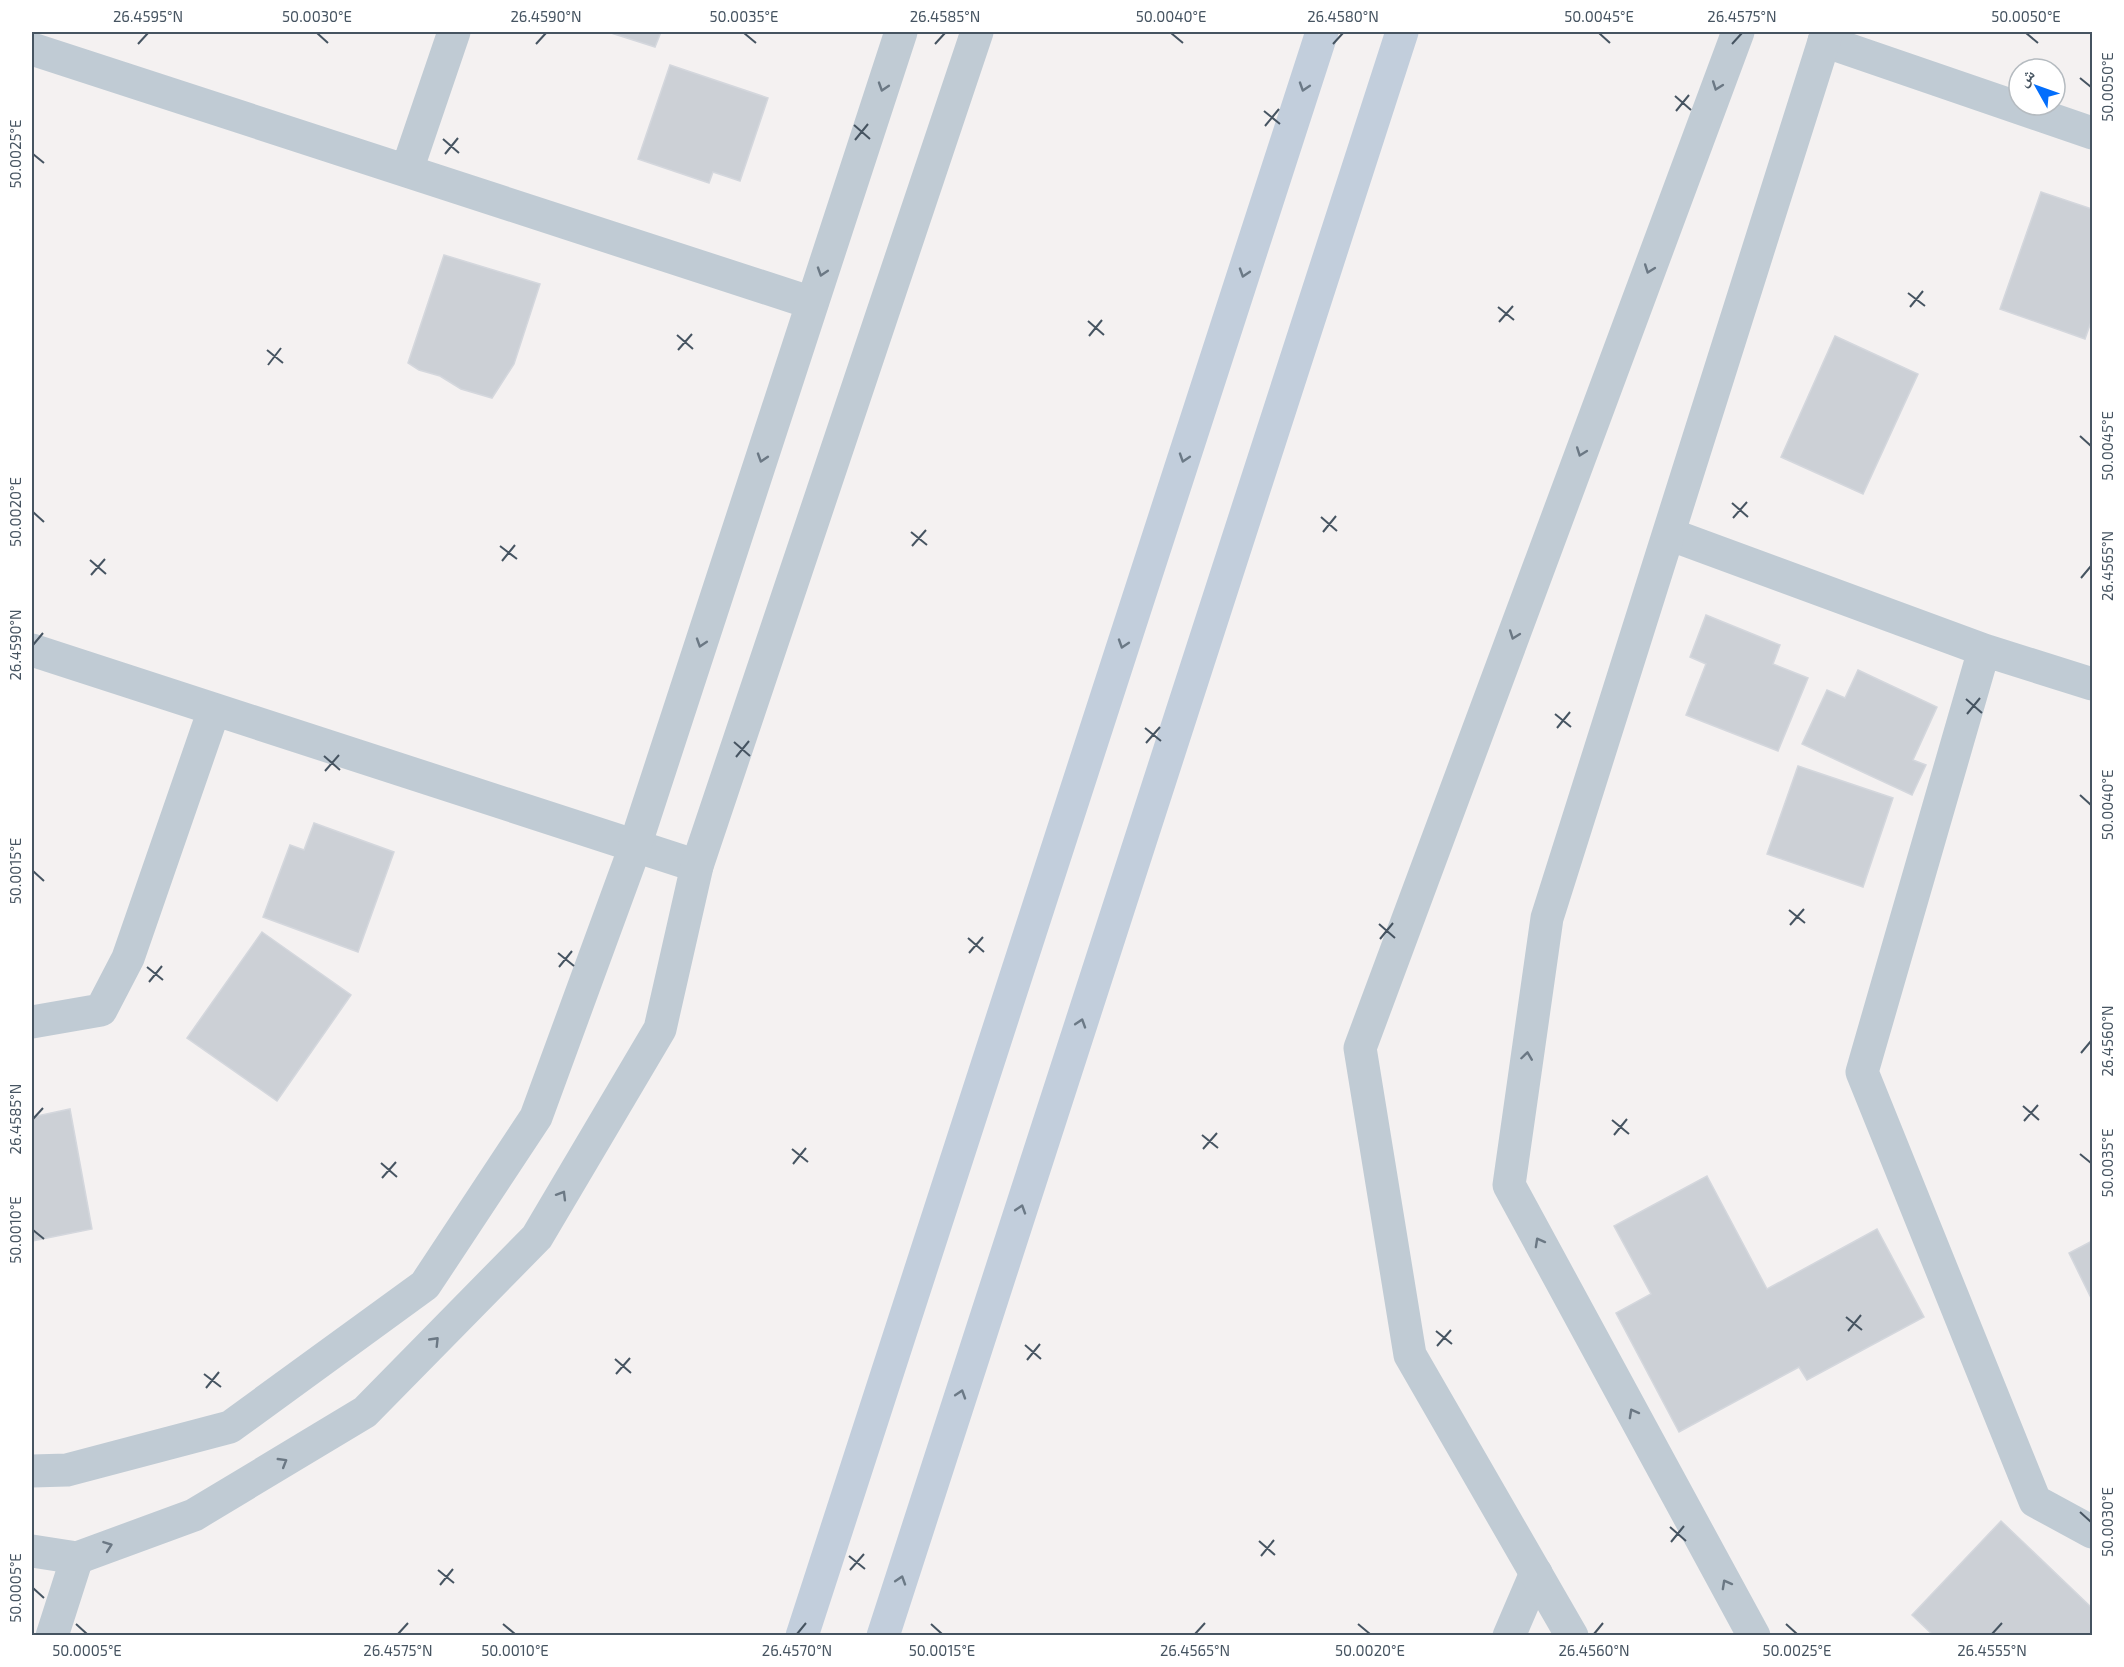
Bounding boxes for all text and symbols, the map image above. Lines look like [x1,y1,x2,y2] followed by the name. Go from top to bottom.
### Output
[113,7,183,25] text: 26.4595°N
[282,7,352,25] text: 50.0030°E
[510,7,582,25] text: 26.4590°N
[710,7,778,25] text: 50.0035°E
[910,7,980,25] text: 26.4585°N
[1136,7,1206,25] text: 50.0040°E
[1307,7,1379,25] text: 26.4580°N
[1564,7,1634,25] text: 50.0045°E
[1707,7,1777,25] text: 26.4575°N
[1991,7,2061,25] text: 50.0050°E
[2098,52,2116,122] text: 50.0050°E
[2007,57,2067,117] north arrow
[2012,64,2039,90] text: ش
[1712,80,1725,91] one-way arrow
[878,81,890,92] one-way arrow
[1299,81,1311,92] one-way arrow
[6,120,24,188] text: 50.0025°E
[1644,263,1657,274] one-way arrow
[817,266,829,277] one-way arrow
[1238,267,1251,278] one-way arrow
[2098,411,2116,481] text: 50.0045°E
[1576,446,1589,457] one-way arrow
[756,452,769,463] one-way arrow
[1178,452,1191,463] one-way arrow
[6,477,24,547] text: 50.0020°E
[2098,531,2116,601] text: 26.4565°N
[6,609,24,681] text: 26.4590°N
[1508,629,1521,640] one-way arrow
[696,637,708,648] one-way arrow
[1118,638,1131,649] one-way arrow
[2098,770,2116,840] text: 50.0040°E
[6,838,24,904] text: 50.0015°E
[2098,1005,2116,1077] text: 26.4560°N
[1074,1018,1086,1029] one-way arrow
[1521,1051,1533,1061] one-way arrow
[6,1084,24,1154] text: 26.4585°N
[2098,1129,2116,1197] text: 50.0035°E
[555,1191,566,1201] one-way arrow
[6,1196,24,1264] text: 50.0010°E
[1014,1204,1026,1215] one-way arrow
[1535,1238,1546,1248] one-way arrow
[427,1338,438,1349] one-way arrow
[953,1389,966,1400] one-way arrow
[1629,1409,1640,1419] one-way arrow
[277,1457,287,1469] one-way arrow
[2098,1487,2116,1557] text: 50.0030°E
[103,1541,113,1554] one-way arrow
[6,1553,24,1623] text: 50.0005°E
[893,1575,906,1586] one-way arrow
[1722,1580,1733,1590] one-way arrow
[52,1641,122,1659] text: 50.0005°E
[363,1641,433,1659] text: 26.4575°N
[481,1641,549,1659] text: 50.0010°E
[762,1641,832,1659] text: 26.4570°N
[909,1641,975,1659] text: 50.0015°E
[1160,1641,1230,1659] text: 26.4565°N
[1335,1641,1405,1659] text: 50.0020°E
[1558,1641,1630,1659] text: 26.4560°N
[1763,1641,1831,1659] text: 50.0025°E
[1957,1641,2027,1659] text: 26.4555°N

